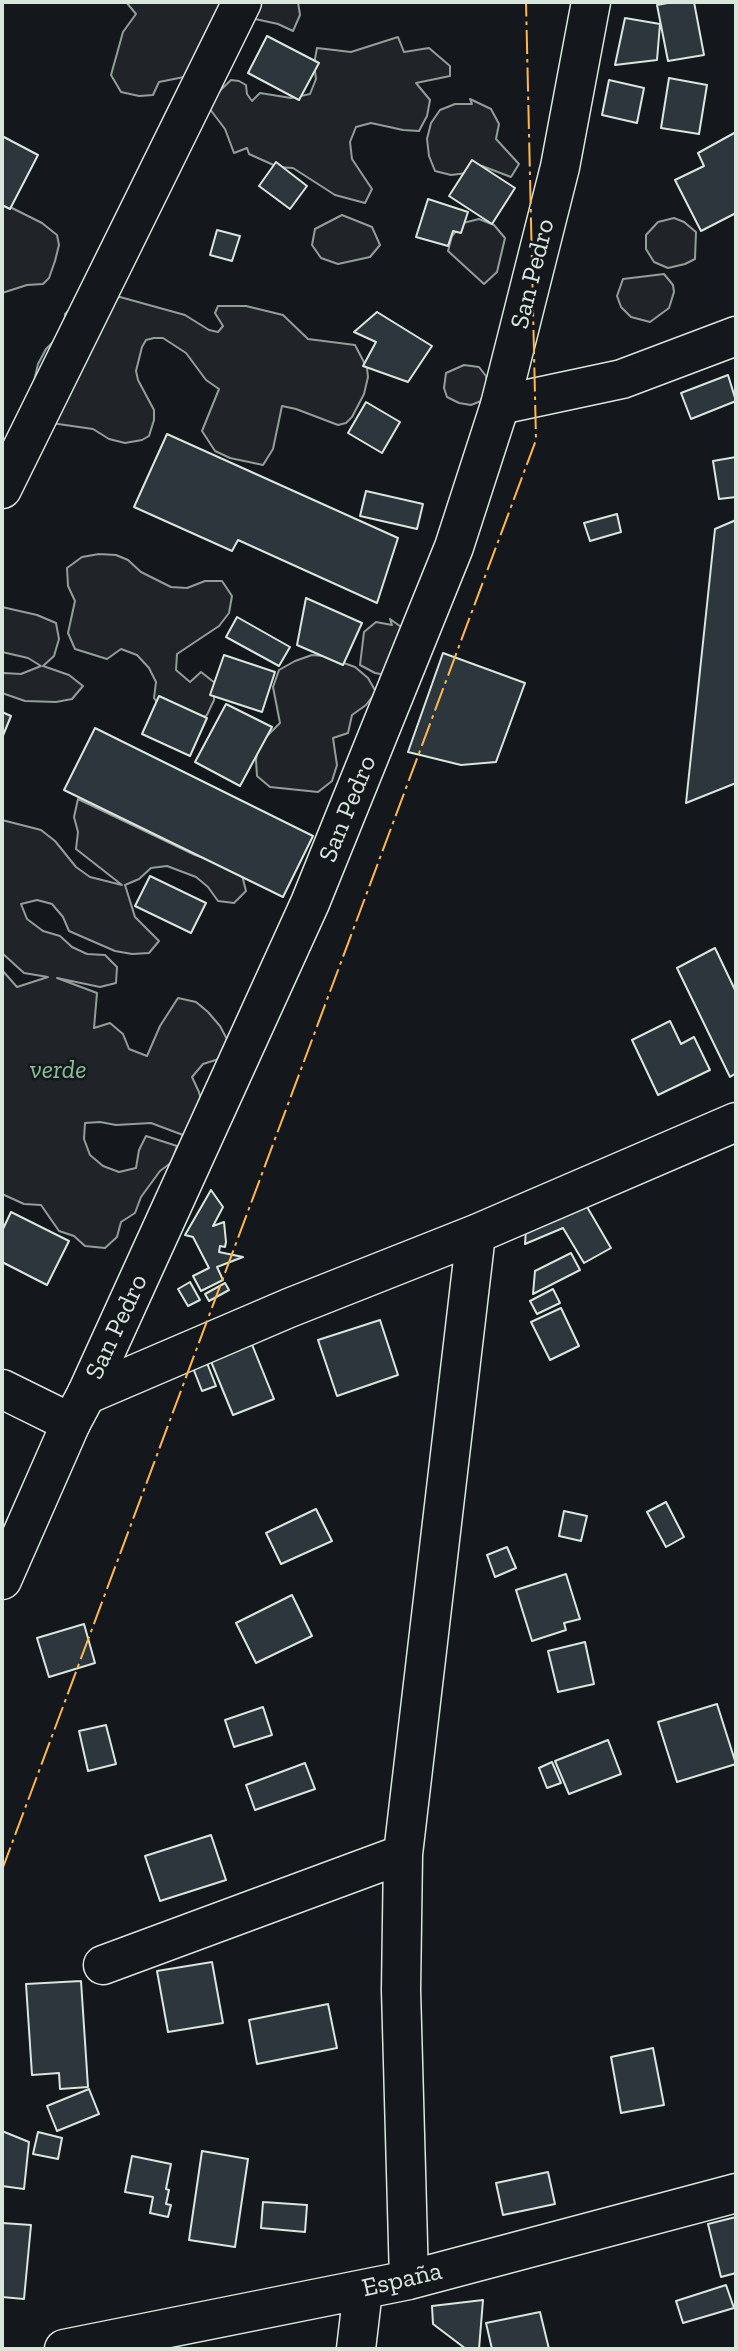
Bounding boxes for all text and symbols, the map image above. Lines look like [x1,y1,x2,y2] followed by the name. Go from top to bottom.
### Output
[504,216,562,332] street label: San Pedro
[312,751,384,867] street label: San Pedro
[30,1055,86,1087] park label: verde
[79,1270,155,1384] street label: San Pedro
[359,2256,445,2304] street label: España

